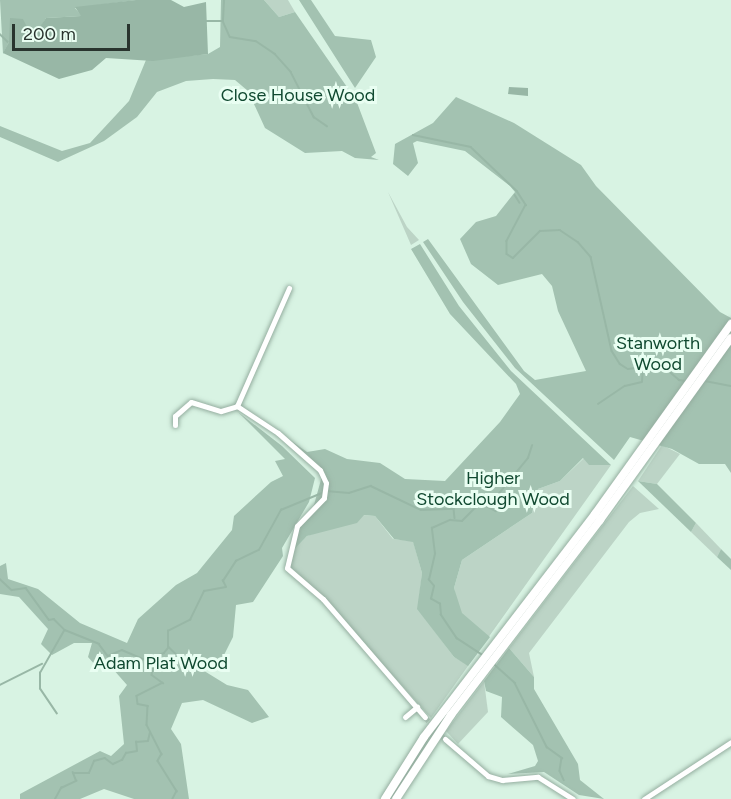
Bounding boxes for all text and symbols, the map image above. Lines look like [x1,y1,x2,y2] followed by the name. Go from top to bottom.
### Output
[15,12,134,50] scale bar
[23,23,76,45] text: 200 m
[221,84,375,106] park label: Close House Wood
[616,333,700,376] park label: Stanworth Wood
[416,468,570,510] park label: Higher Stockclough Wood
[94,652,228,674] park label: Adam Plat Wood

